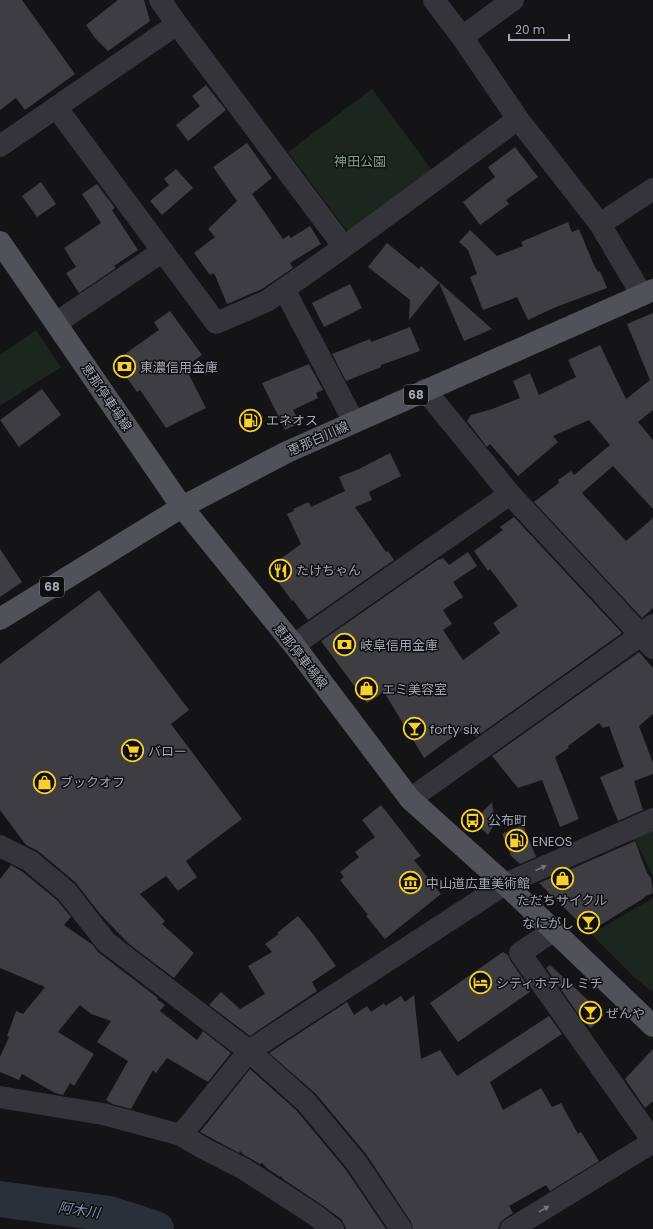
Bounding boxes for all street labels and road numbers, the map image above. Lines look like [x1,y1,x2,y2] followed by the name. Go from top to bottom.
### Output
[77,360,136,435] street label: 恵那停車場線
[404,385,428,405] road number: 68
[285,417,352,460] street label: 恵那白川線
[40,577,64,597] road number: 68
[269,620,332,693] street label: 恵那停車場線

